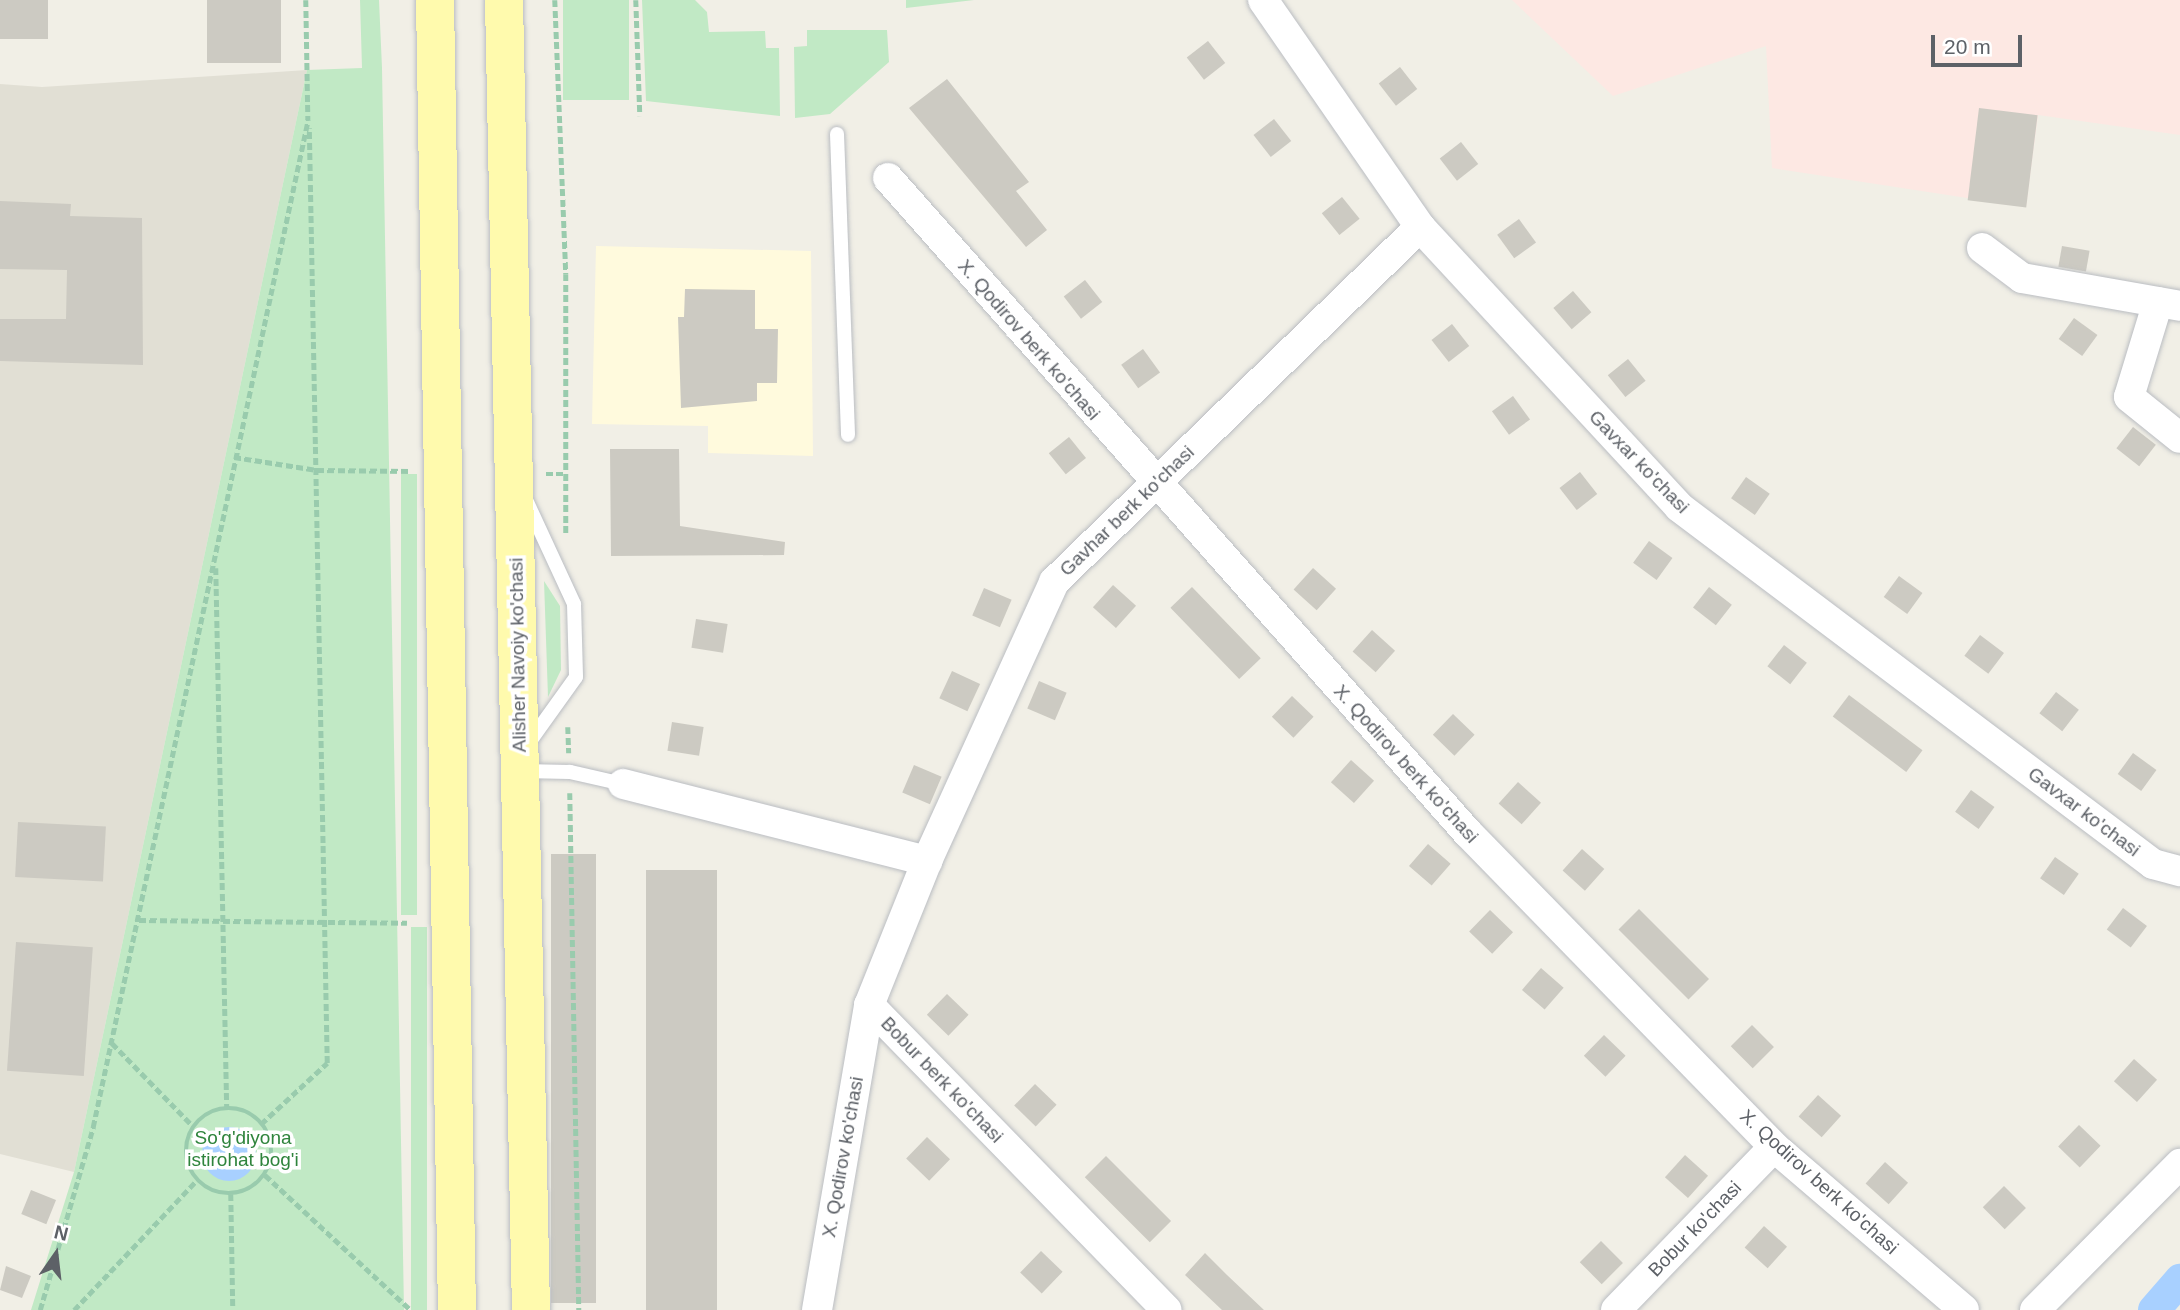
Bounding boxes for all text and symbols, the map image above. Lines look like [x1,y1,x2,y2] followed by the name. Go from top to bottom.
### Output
[1935,21,2026,65] scale bar
[1944,35,1991,58] text: 20 m
[953,255,1105,425] street label: X. Qodirov berk ko'chasi
[1584,406,1694,518] street label: Gavxar ko'chasi
[1055,441,1199,581] street label: Gavhar berk ko'chasi
[505,557,531,753] street label: Alisher Navoiy ko'chasi
[1329,680,1483,848] street label: X. Qodirov berk ko'chasi
[2023,762,2145,862] street label: Gavxar ko'chasi
[876,1012,1008,1148] street label: Bobur berk ko'chasi
[818,1075,868,1239] street label: X. Qodirov ko'chasi
[1735,1105,1903,1259] street label: X. Qodirov berk ko'chasi
[187,1127,299,1171] park label: So'g'diyona istirohat bog'i
[1644,1176,1746,1282] street label: Bobur ko'chasi
[21,1219,91,1289] north arrow
[52,1221,70,1245] text: N

